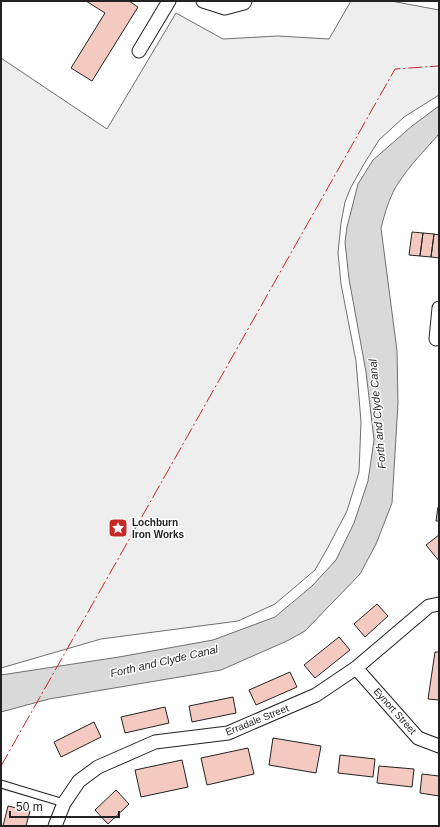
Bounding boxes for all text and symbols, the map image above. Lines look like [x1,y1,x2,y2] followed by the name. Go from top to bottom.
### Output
[366,358,388,469] water label: Forth and Clyde Canal
[107,517,129,539] place icon: Lochburn Iron Works
[132,517,184,540] place label: Lochburn Iron Works
[109,643,220,679] water label: Forth and Clyde Canal
[371,686,419,737] street label: Eynort Street
[224,702,290,738] street label: Erradale Street
[10,793,119,819] scale bar
[16,800,43,814] text: 50 m

